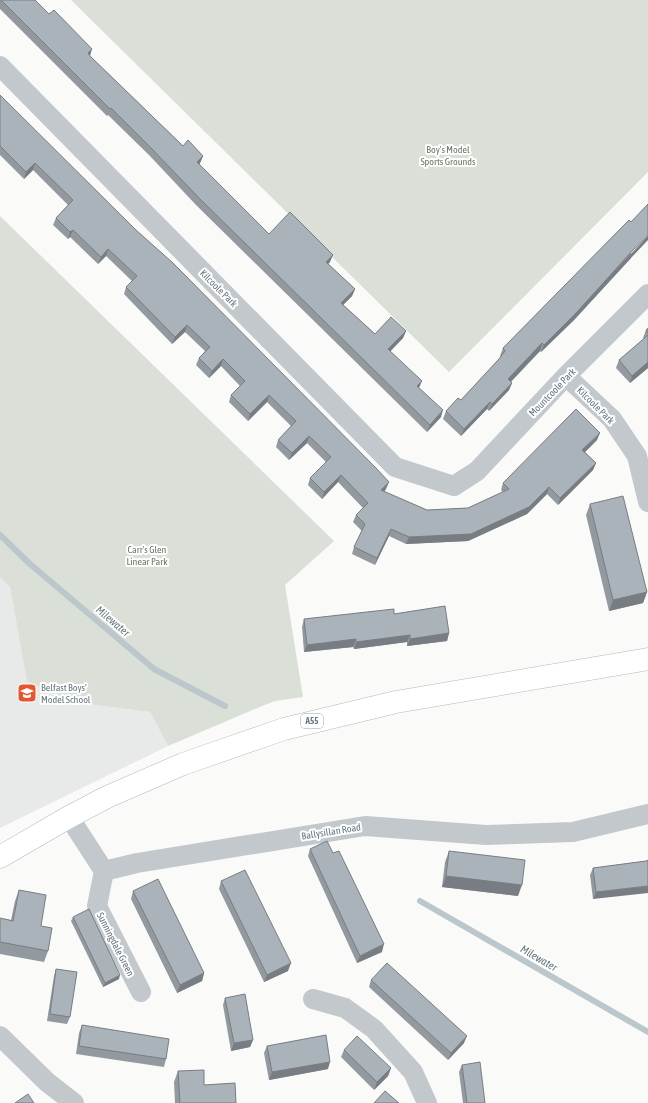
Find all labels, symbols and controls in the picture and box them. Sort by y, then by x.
park label: Boy's Model Sports Grounds [420,144,476,167]
street label: Kilcoole Park [198,267,240,310]
street label: Mountcoole Park [527,366,578,419]
street label: Kilcoole Park [575,384,617,427]
park label: Carr's Glen Linear Park [126,544,168,567]
water label: Milewater [94,603,133,639]
school or university icon: Belfast Boys' Model School [16,682,38,704]
place label: Belfast Boys' Model School [41,682,91,705]
road number: A55 [301,714,323,728]
street label: Ballysillan Road [301,821,362,842]
street label: Sunningdale Green [95,911,136,978]
water label: Milewater [519,943,560,974]

